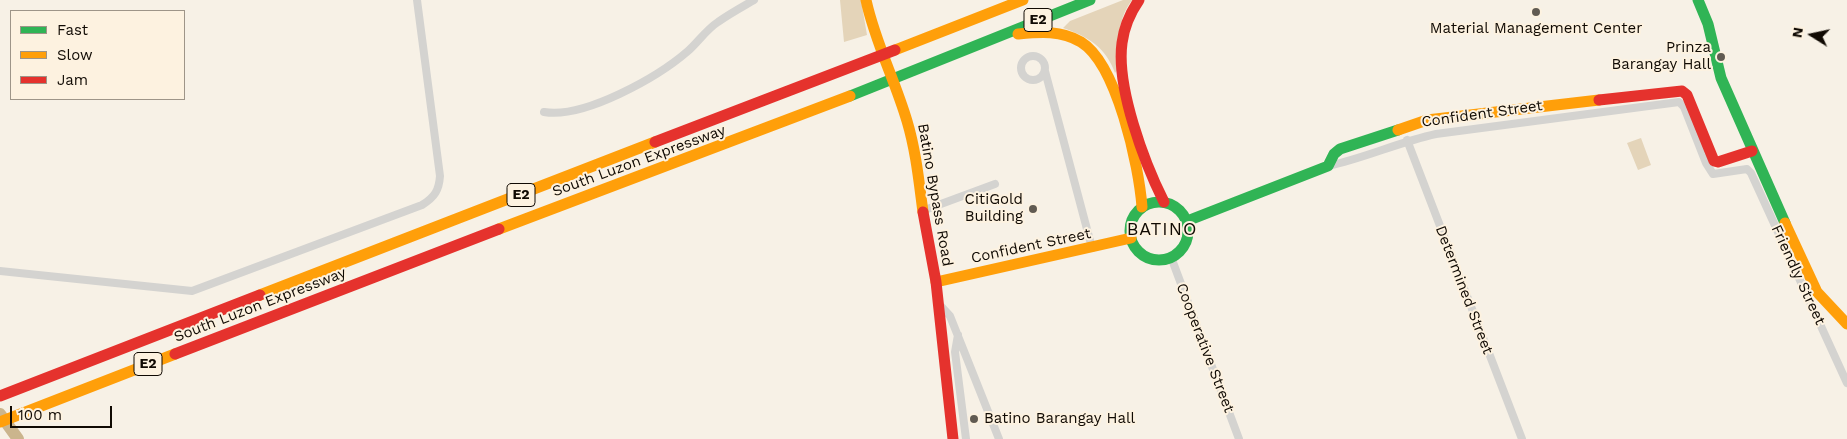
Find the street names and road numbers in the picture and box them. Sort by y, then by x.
road number: E2 [1024,8,1052,32]
street label: Confident Street [1420,97,1544,131]
street label: South Luzon Expressway [550,121,728,201]
street label: Batino Bypass Road [914,122,956,268]
road number: E2 [507,184,535,206]
street label: Friendly Street [1767,222,1829,328]
street label: Determined Street [1431,223,1497,357]
street label: Confident Street [969,224,1093,268]
street label: South Luzon Expressway [171,264,349,346]
street label: Cooperative Street [1172,281,1238,415]
road number: E2 [134,352,162,376]

